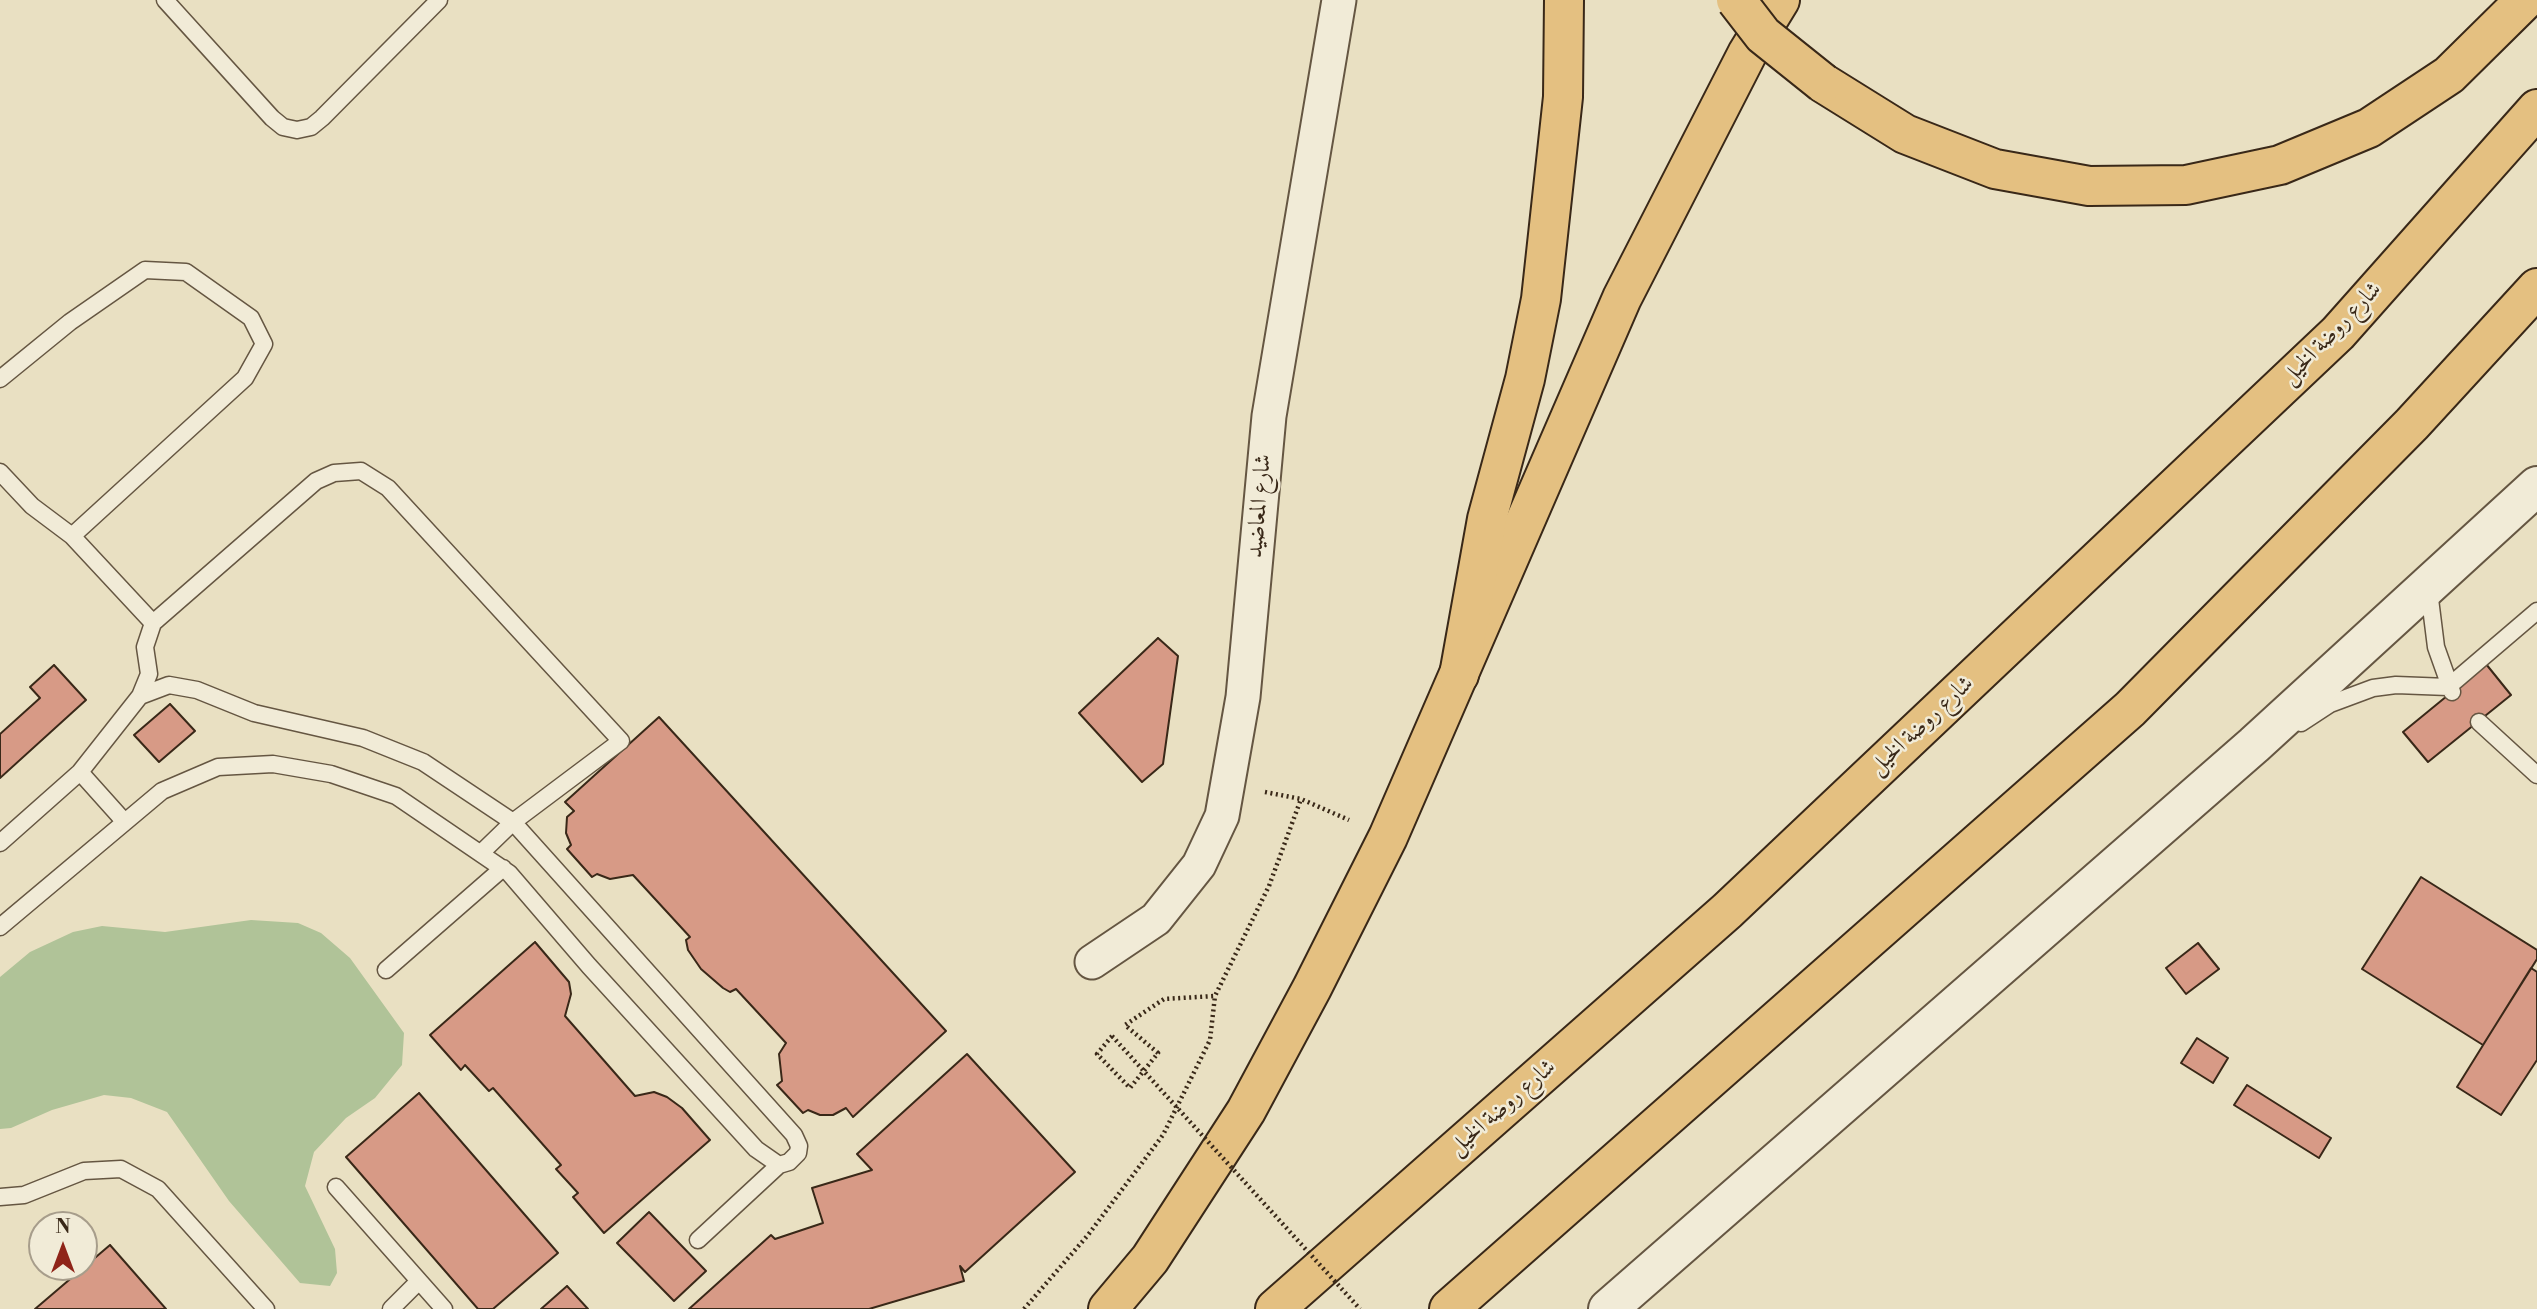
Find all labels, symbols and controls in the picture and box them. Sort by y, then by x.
street label: شارع روضة الخيل [2276,277,2388,391]
street label: شارع المعاضيد [1242,453,1278,559]
street label: شارع روضة الخيل [1864,671,1980,781]
street label: شارع روضة الخيل [1444,1054,1562,1162]
north arrow [28,1211,98,1281]
text: N [55,1215,71,1239]

